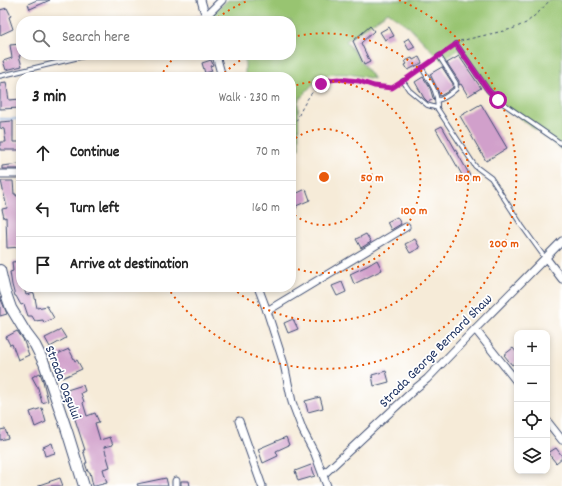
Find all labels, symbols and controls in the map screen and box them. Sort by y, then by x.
search box [16,16,296,60]
icon: search [30,27,52,49]
text: Search here [62,27,130,49]
route end [312,75,330,93]
text: 3 min [32,86,66,110]
text: Walk · 230 m [219,89,280,108]
route start [489,91,507,109]
icon: ahead [32,142,54,164]
text: Continue [70,142,119,164]
text: 70 m [256,143,280,162]
centre of rings [317,170,331,184]
text: 50 m [360,170,384,187]
text: 150 m [455,170,481,187]
icon: left [32,198,54,220]
text: Turn left [70,198,119,220]
text: 160 m [252,199,280,218]
text: 100 m [401,203,427,220]
text: 200 m [489,236,519,253]
icon: arrive [32,254,54,276]
text: Arrive at destination [70,254,188,276]
street label: Strada George Bernard Shaw [375,290,498,413]
map controls [514,330,550,474]
button: + [514,330,550,366]
street label: Strada Oașului [39,343,86,423]
button: − [514,366,550,402]
button: locate [514,402,550,438]
button: layers [514,438,550,474]

